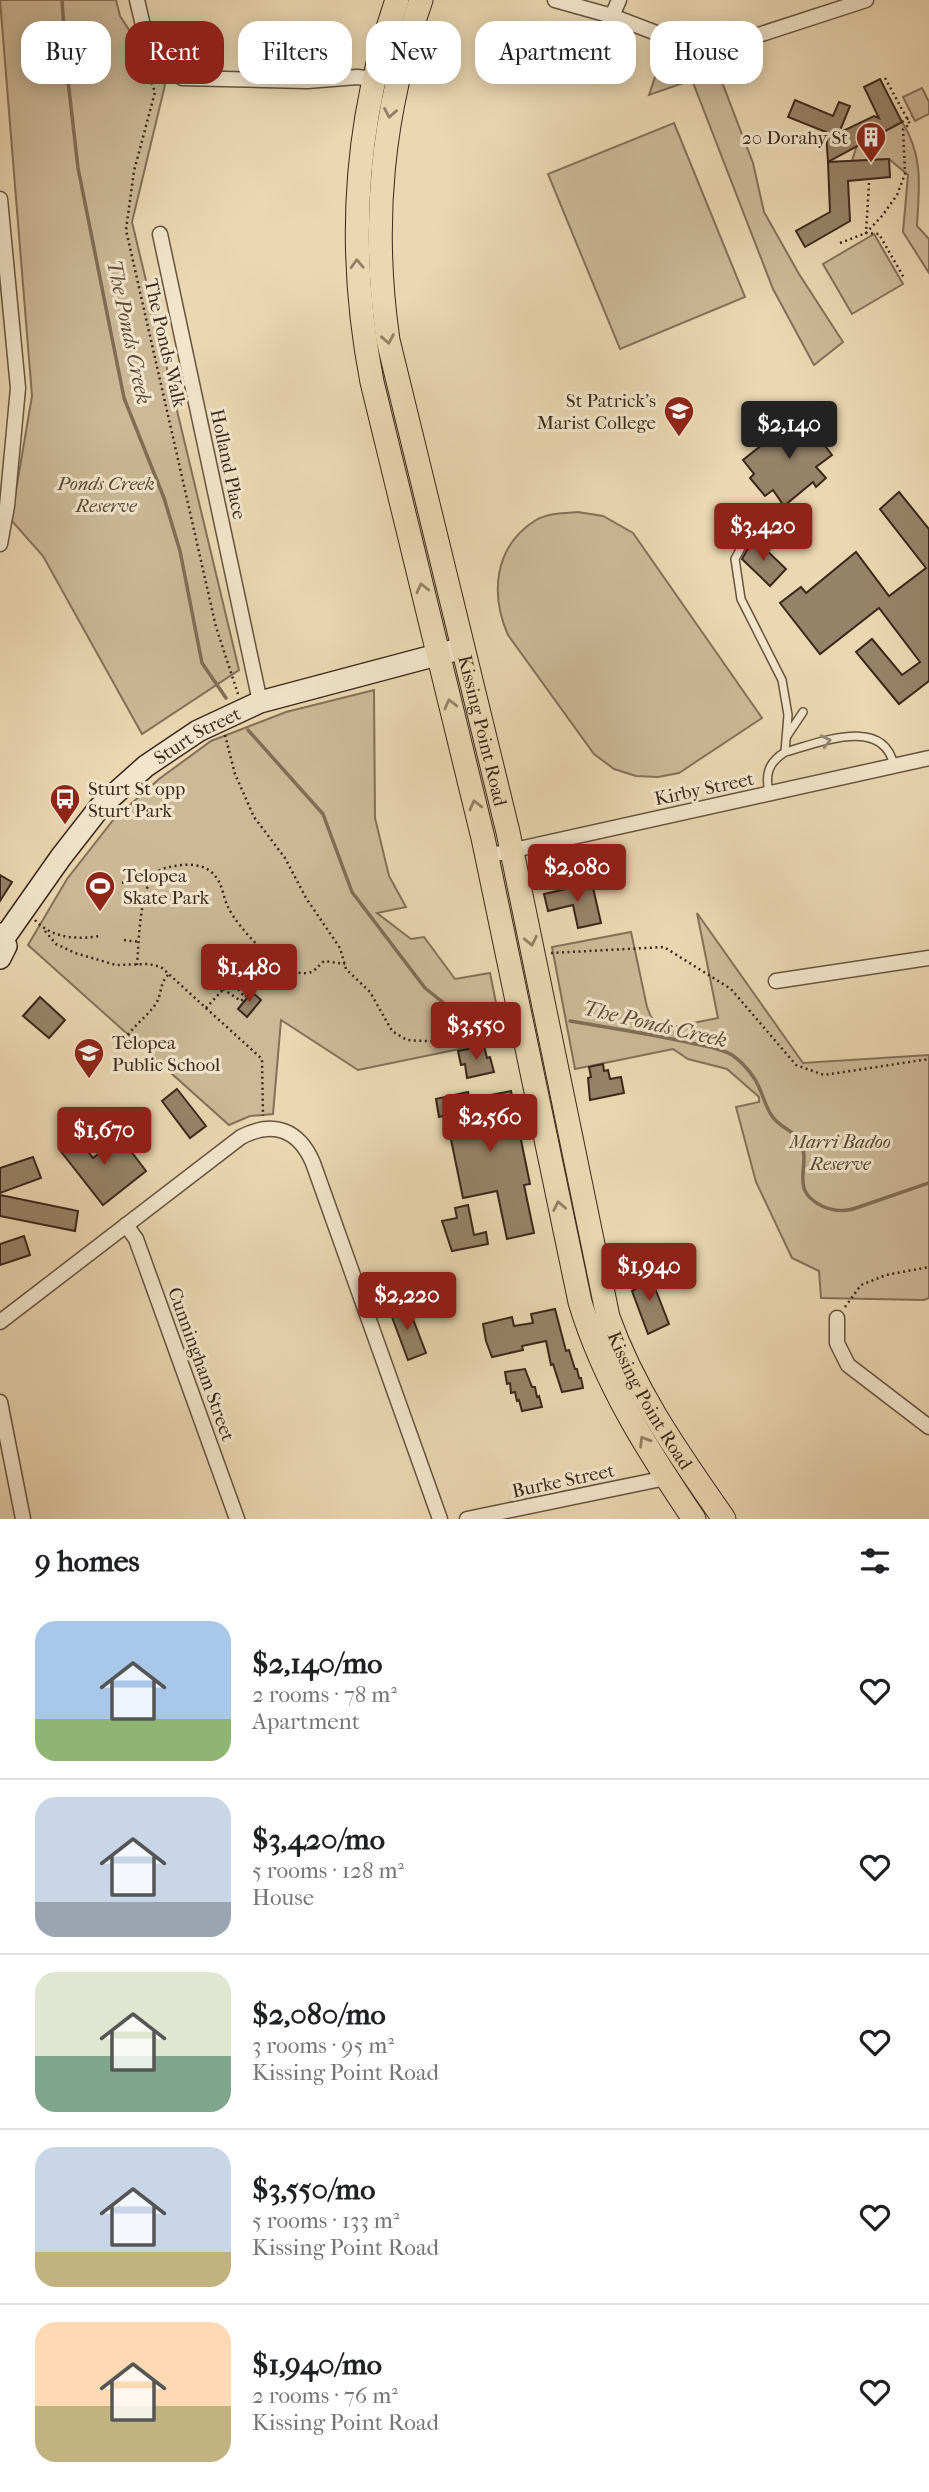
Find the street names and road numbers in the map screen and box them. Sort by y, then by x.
street label: The Ponds Walk [140,277,191,410]
street label: Holland Place [206,407,250,521]
street label: Kissing Point Road [453,653,511,809]
street label: Sturt Street [150,703,245,769]
street label: Kirby Street [652,768,756,810]
street label: Cunningham Street [163,1285,239,1444]
street label: Kissing Point Road [603,1328,697,1474]
street label: Burke Street [510,1459,617,1503]

